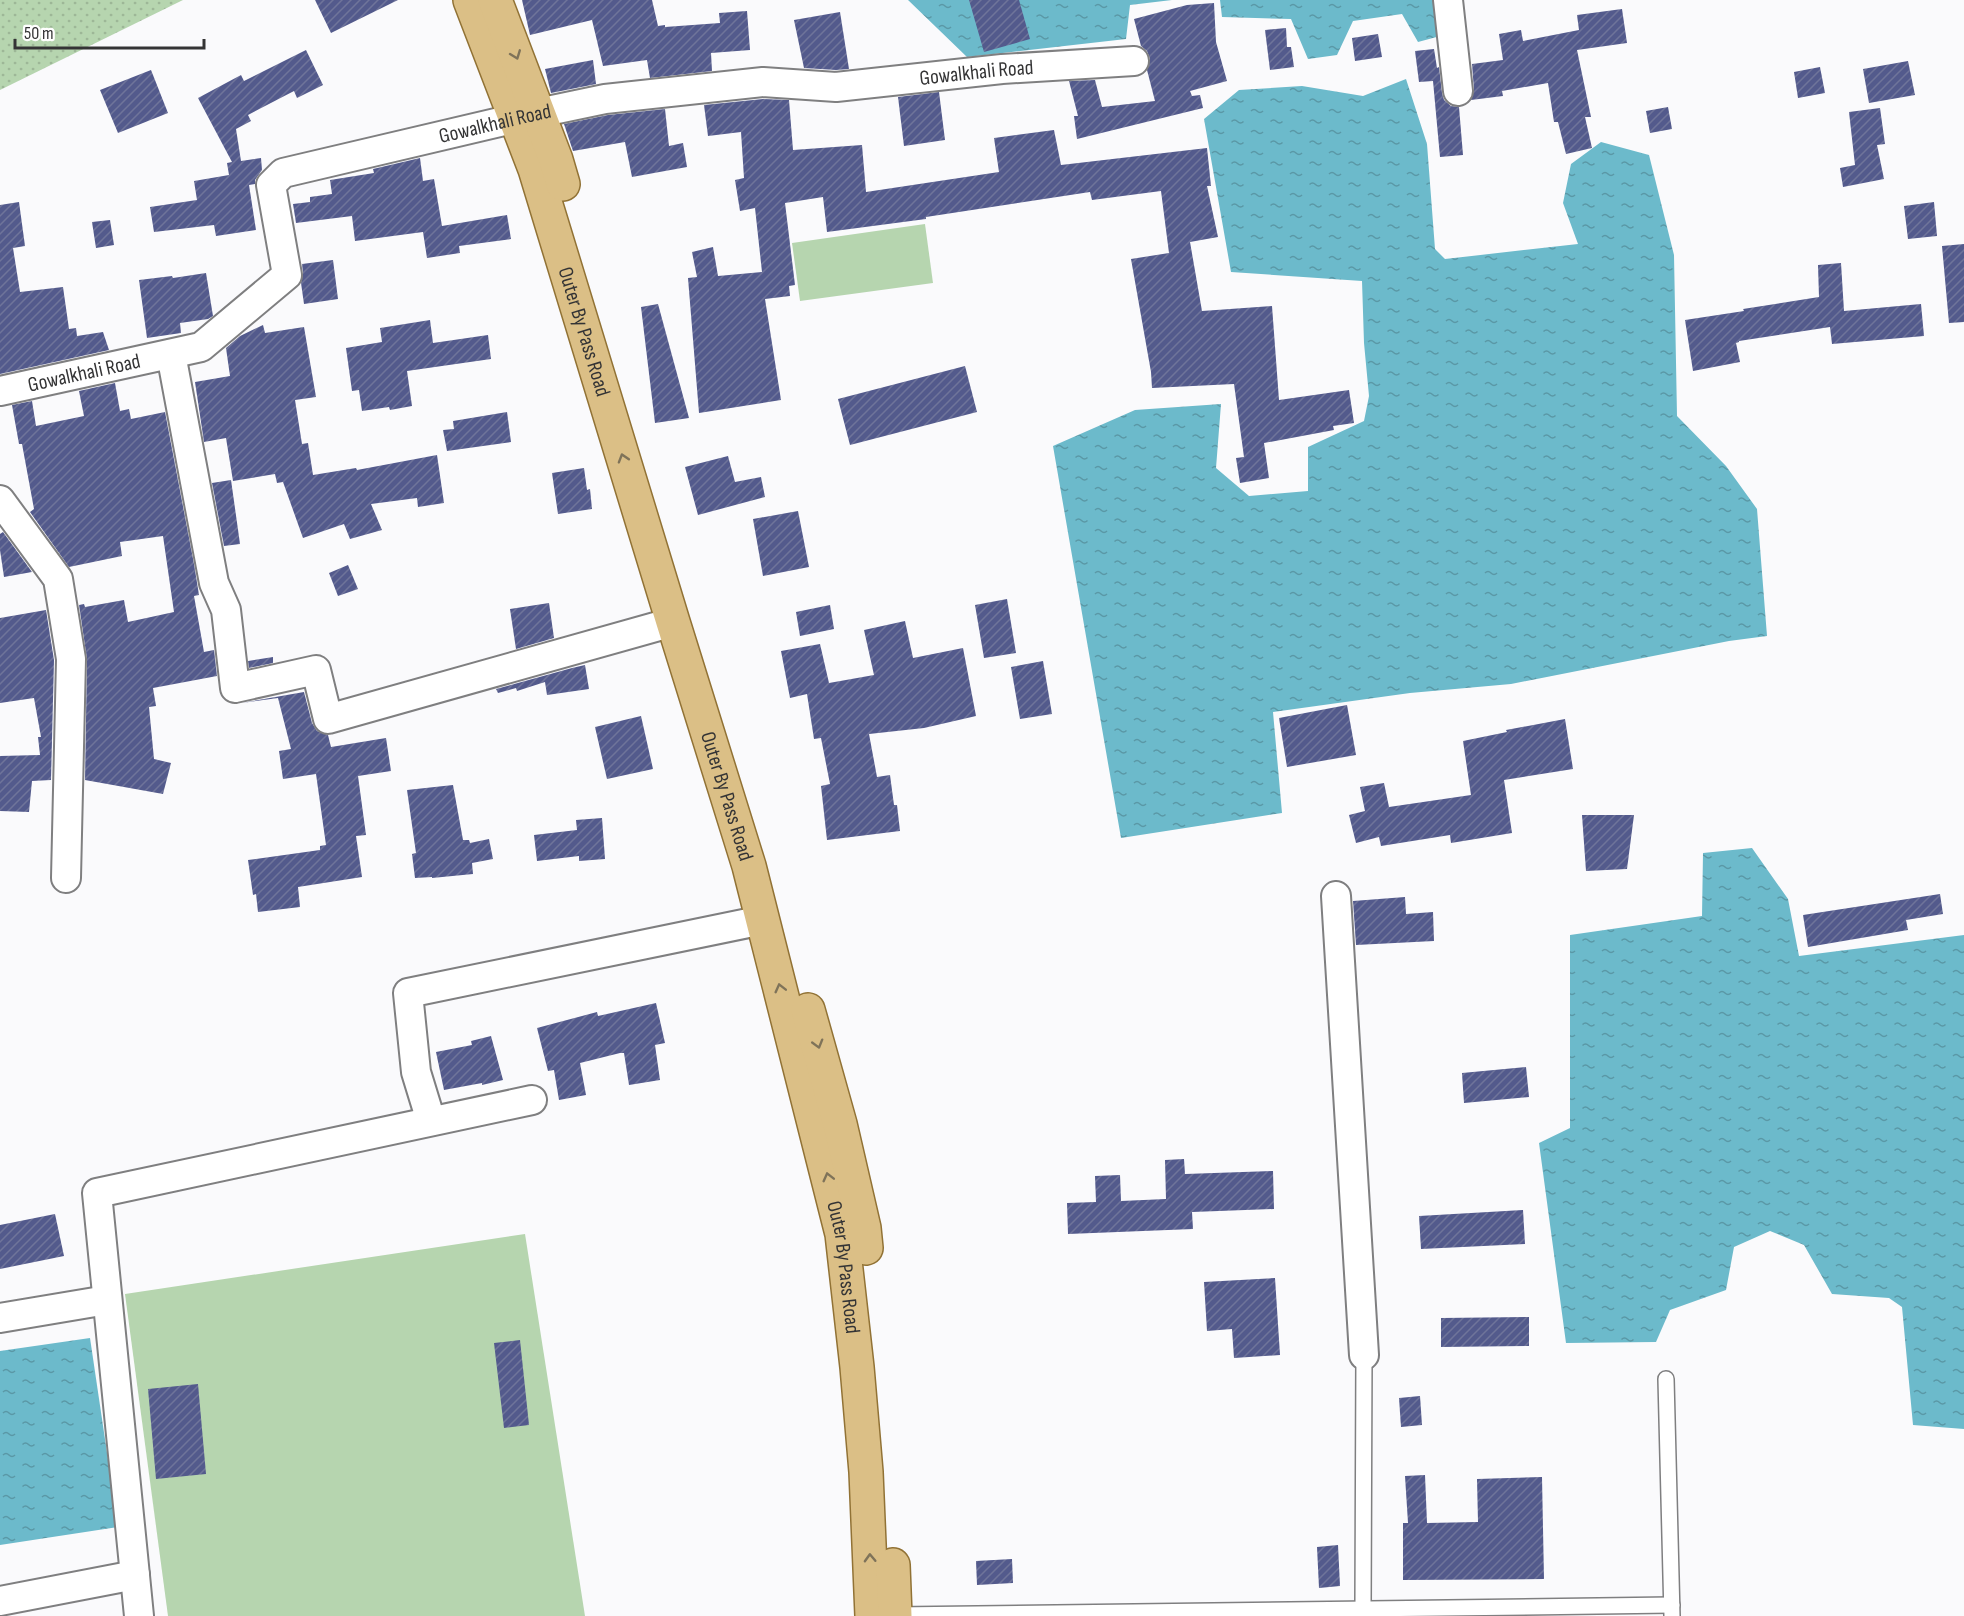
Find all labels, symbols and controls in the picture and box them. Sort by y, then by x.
scale bar [15,12,204,50]
text: 50 m [24,23,54,44]
one-way arrow [508,49,521,59]
street label: Gowalkhali Road [918,55,1034,90]
street label: Gowalkhali Road [436,98,553,148]
street label: Outer By Pass Road [553,264,616,399]
street label: Gowalkhali Road [25,348,143,397]
one-way arrow [618,453,630,464]
street label: Outer By Pass Road [695,729,759,864]
one-way arrow [775,983,787,993]
one-way arrow [811,1038,823,1049]
one-way arrow [823,1172,835,1182]
street label: Outer By Pass Road [822,1198,866,1335]
one-way arrow [863,1553,876,1562]

